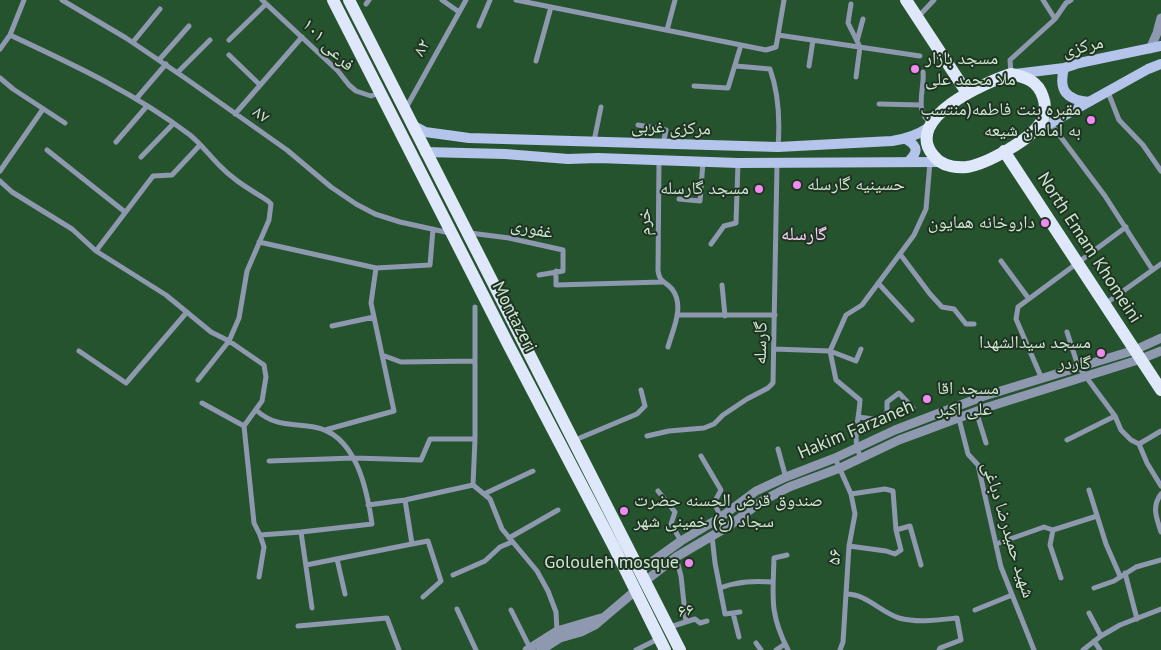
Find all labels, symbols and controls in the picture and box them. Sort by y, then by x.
street label: فرعی ۱۰۱ [297,14,359,76]
street label: مرکزی [1060,32,1106,62]
street label: ۸۲ [409,36,435,60]
place label: مسجد بازار ملا محمد علی [925,48,1016,90]
marker: مسجد بازار ملا محمد علی [909,63,921,75]
place label: مقبره بنت فاطمه(منتسب به امامان شیعه [920,99,1081,142]
street label: ۸۷ [248,102,274,128]
marker: مقبره بنت فاطمه(منتسب به امامان شیعه [1085,114,1097,126]
street label: مرکزی غربی [631,116,711,140]
street label: North Emam Khomeini [1032,169,1146,327]
place label: حسینیه گارسله [807,174,905,196]
place label: مسجد گارسله [660,178,749,200]
marker: حسینیه گارسله [791,179,803,191]
marker: مسجد گارسله [753,183,765,195]
street label: خرم [634,208,656,236]
place label: داروخانه همایون [928,212,1035,234]
street label: غفوری [509,214,555,244]
marker: داروخانه همایون [1039,217,1051,229]
district label: گارسله [781,224,827,246]
street label: Montazeri [487,278,541,356]
street label: گارسله [750,321,772,365]
place label: مسجد سیدالشهدا گاردر [979,332,1091,374]
marker: مسجد سیدالشهدا گاردر [1095,347,1107,359]
place label: مسجد اقا علی اکبر [937,378,999,420]
marker: مسجد اقا علی اکبر [921,393,933,405]
street label: Hakim Farzaneh [795,396,917,464]
street label: شهید حمیدرضا دباغی [977,459,1039,601]
place label: صندوق قرض الحسنه حضرت سجاد (ع) خمینی شهر [634,490,823,532]
marker: صندوق قرض الحسنه حضرت سجاد (ع) خمینی شهر [618,505,630,517]
street label: ۵۶ [824,548,846,566]
place label: Golouleh mosque [544,552,679,574]
marker: Golouleh mosque [683,557,695,569]
street label: ۶۶ [676,599,696,623]

